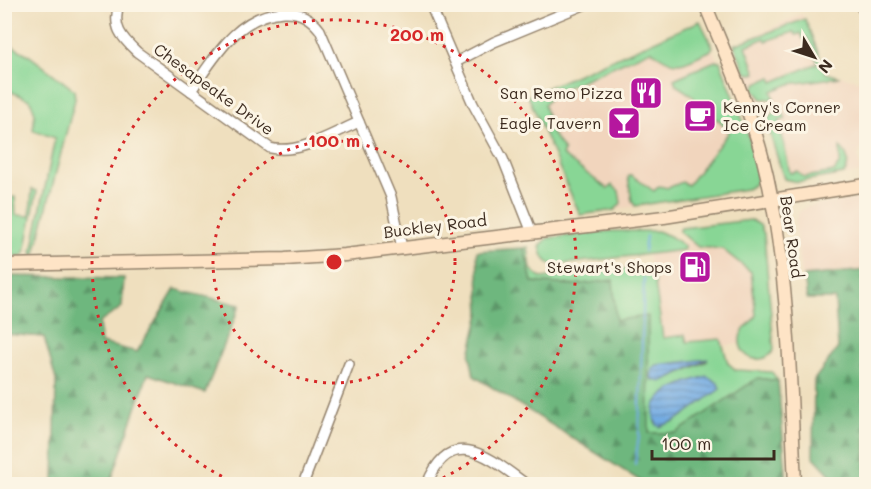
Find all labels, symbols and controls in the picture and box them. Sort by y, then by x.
text: 200 m [390,22,444,46]
north arrow [784,27,844,87]
street label: Chesapeake Drive [150,38,279,139]
text: N [814,55,838,78]
restaurant icon: San Remo Pizza [628,75,664,111]
place label: San Remo Pizza [500,82,623,103]
place label: Kenny's Corner Ice Cream [723,96,841,135]
cafe icon: Kenny's Corner Ice Cream [682,98,718,134]
bar icon: Eagle Tavern [606,105,642,141]
place label: Eagle Tavern [499,112,601,133]
text: 100 m [308,128,360,152]
street label: Bear Road [776,194,809,279]
street label: Buckley Road [382,209,488,242]
fuel station icon: Stewart's Shops [677,249,713,285]
centre of rings [324,252,344,272]
place label: Stewart's Shops [547,256,672,277]
scale bar [652,423,774,461]
text: 100 m [661,431,711,455]

